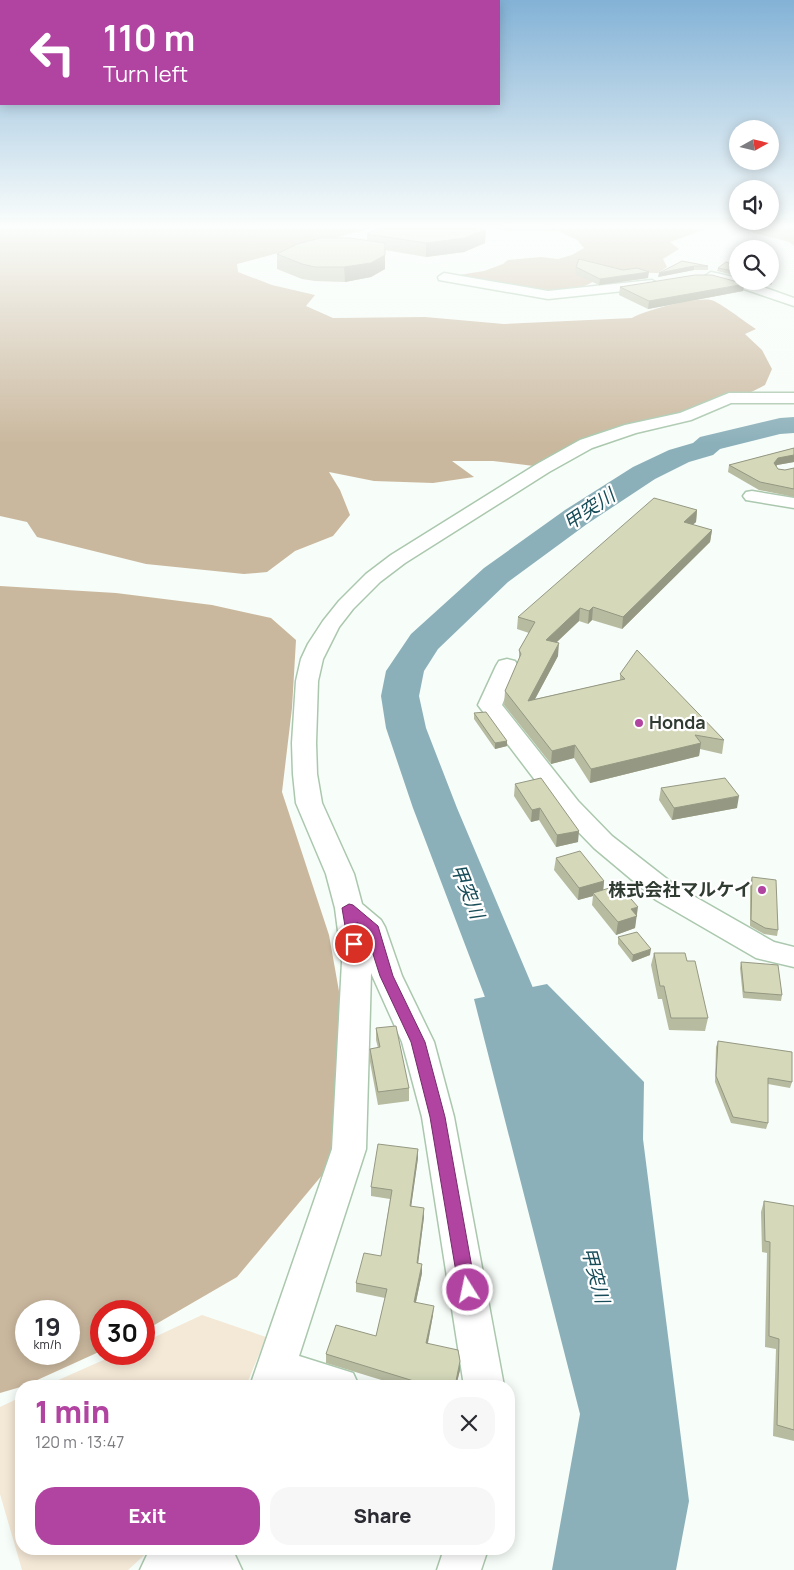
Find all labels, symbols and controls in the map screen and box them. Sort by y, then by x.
text: 110 m [103,14,195,62]
icon: left [20,20,85,85]
text: Turn left [103,59,188,89]
north arrow [729,120,779,170]
map controls [729,120,779,290]
button: sound [729,180,779,230]
button: search [729,240,779,290]
water label: 甲突川 [558,481,622,536]
place label: Honda [649,710,706,734]
marker: Honda [633,717,645,729]
water label: 甲突川 [445,860,491,924]
place label: 株式会社マルケイ [608,877,752,901]
marker: 株式会社マルケイ [756,884,768,896]
pin [333,923,375,965]
icon: arrive [340,930,368,958]
water label: 甲突川 [576,1244,616,1308]
position arrow [441,1263,493,1315]
speed limit sign: 30 [90,1300,155,1365]
text: 19 [34,1309,61,1344]
text: km/h [34,1336,61,1353]
text: 1 min [35,1391,110,1432]
button: close [443,1397,495,1449]
text: 120 m · 13:47 [35,1431,124,1453]
button: Exit [35,1487,260,1545]
button: Share [270,1487,495,1545]

